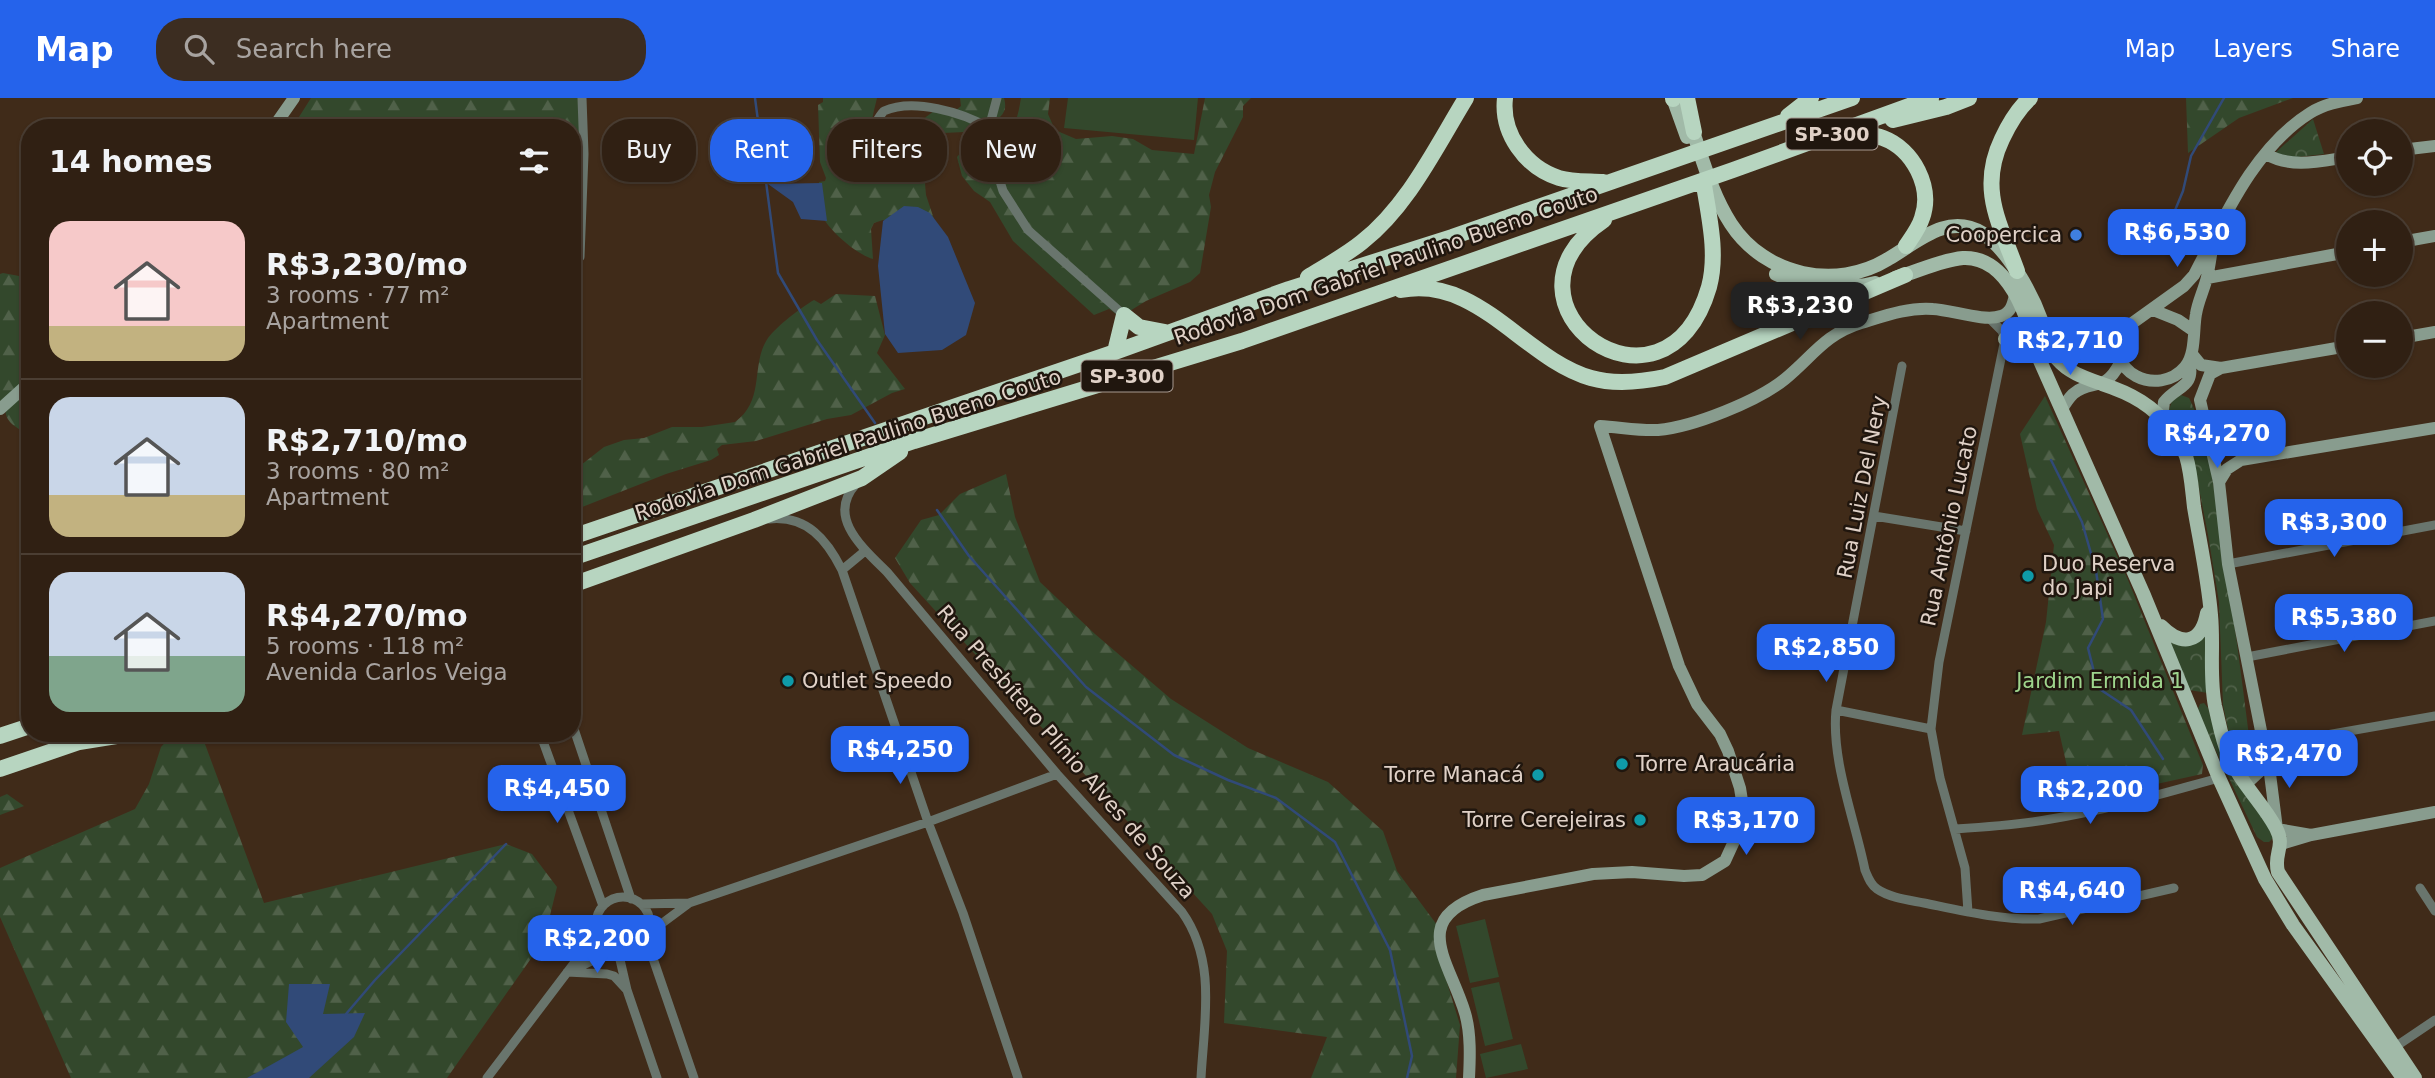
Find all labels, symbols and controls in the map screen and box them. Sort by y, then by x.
search box [156,18,646,81]
text: Map [35,30,114,69]
icon: search [180,30,218,68]
text: Search here [236,34,392,64]
text: Map [2125,35,2175,63]
text: Layers [2213,35,2293,63]
text: Share [2331,35,2400,63]
road number: SP-300 [1786,118,1878,150]
chip: Buy [602,119,696,182]
chip: Rent [710,119,813,182]
chip: Filters [827,119,947,182]
chip: New [961,119,1061,182]
map controls [2336,119,2413,378]
button: locate [2336,119,2413,196]
icon: filters [515,142,553,180]
text: 14 homes [49,144,213,179]
street label: Rodovia Dom Gabriel Paulino Bueno Couto [1171,182,1601,350]
pin: R$6,530 [2112,209,2242,269]
button: + [2336,210,2413,287]
text: R$6,530 [2124,219,2230,245]
place label: Coopercica [1945,223,2062,247]
marker: Coopercica [2068,227,2084,243]
text: R$3,230/mo [266,247,468,282]
icon: home [105,249,189,333]
text: 3 rooms · 77 m² [266,282,450,308]
pin: R$3,230 [1735,282,1865,342]
text: R$3,230 [1747,292,1853,318]
button: − [2336,301,2413,378]
text: Apartment [266,308,389,334]
pin: R$2,710 [2005,317,2135,377]
text: R$2,710 [2017,327,2123,353]
road number: SP-300 [1082,360,1172,392]
street label: Rodovia Dom Gabriel Paulino Bueno Couto [632,365,1064,525]
street label: Rua Luiz Del Nery [1832,393,1892,581]
pin: R$4,270 [2152,410,2282,470]
text: R$4,270 [2164,420,2270,446]
text: R$2,710/mo [266,423,468,458]
street label: Rua Antônio Lucato [1916,424,1982,628]
icon: home [105,425,189,509]
text: 3 rooms · 80 m² [266,458,450,484]
text: Apartment [266,484,389,510]
pin: R$3,300 [2269,500,2399,559]
text: R$3,300 [2281,509,2387,535]
place label: Duo Reserva do Japi [2042,552,2175,600]
marker: Duo Reserva do Japi [2020,568,2036,584]
pin: R$5,380 [2279,594,2409,654]
text: R$4,270/mo [266,598,468,633]
icon: home [105,600,189,684]
street label: Rua Presbítero Plínio Alves de Souza [932,600,1200,904]
text: R$5,380 [2291,604,2397,630]
pin: R$2,850 [1761,624,1891,684]
text: 5 rooms · 118 m² [266,633,464,659]
text: R$2,850 [1773,634,1879,660]
text: Avenida Carlos Veiga [266,659,508,685]
place label: Outlet Speedo [802,669,952,693]
park label: Jardim Ermida 1 [2014,669,2184,693]
marker: Outlet Speedo [780,673,796,689]
pin: R$4,250 [835,726,965,786]
pin: R$2,470 [2224,730,2354,790]
text: R$4,250 [847,736,953,762]
text: R$2,470 [2236,740,2342,766]
place label: Torre Araucária [1635,752,1795,776]
marker: Torre Araucária [1614,756,1630,772]
place label: Torre Manacá [1383,763,1524,787]
pin: R$4,450 [492,766,622,825]
pin: R$2,200 [2025,766,2155,826]
marker: Torre Manacá [1530,767,1546,783]
text: R$4,450 [504,775,610,801]
text: R$2,200 [2037,776,2143,802]
pin: R$3,170 [1681,798,1811,857]
text: R$3,170 [1693,807,1799,833]
place label: Torre Cerejeiras [1461,808,1626,832]
marker: Torre Cerejeiras [1632,812,1648,828]
pin: R$4,640 [2007,868,2137,927]
text: R$4,640 [2019,877,2125,903]
pin: R$2,200 [532,916,662,975]
text: R$2,200 [544,925,650,951]

